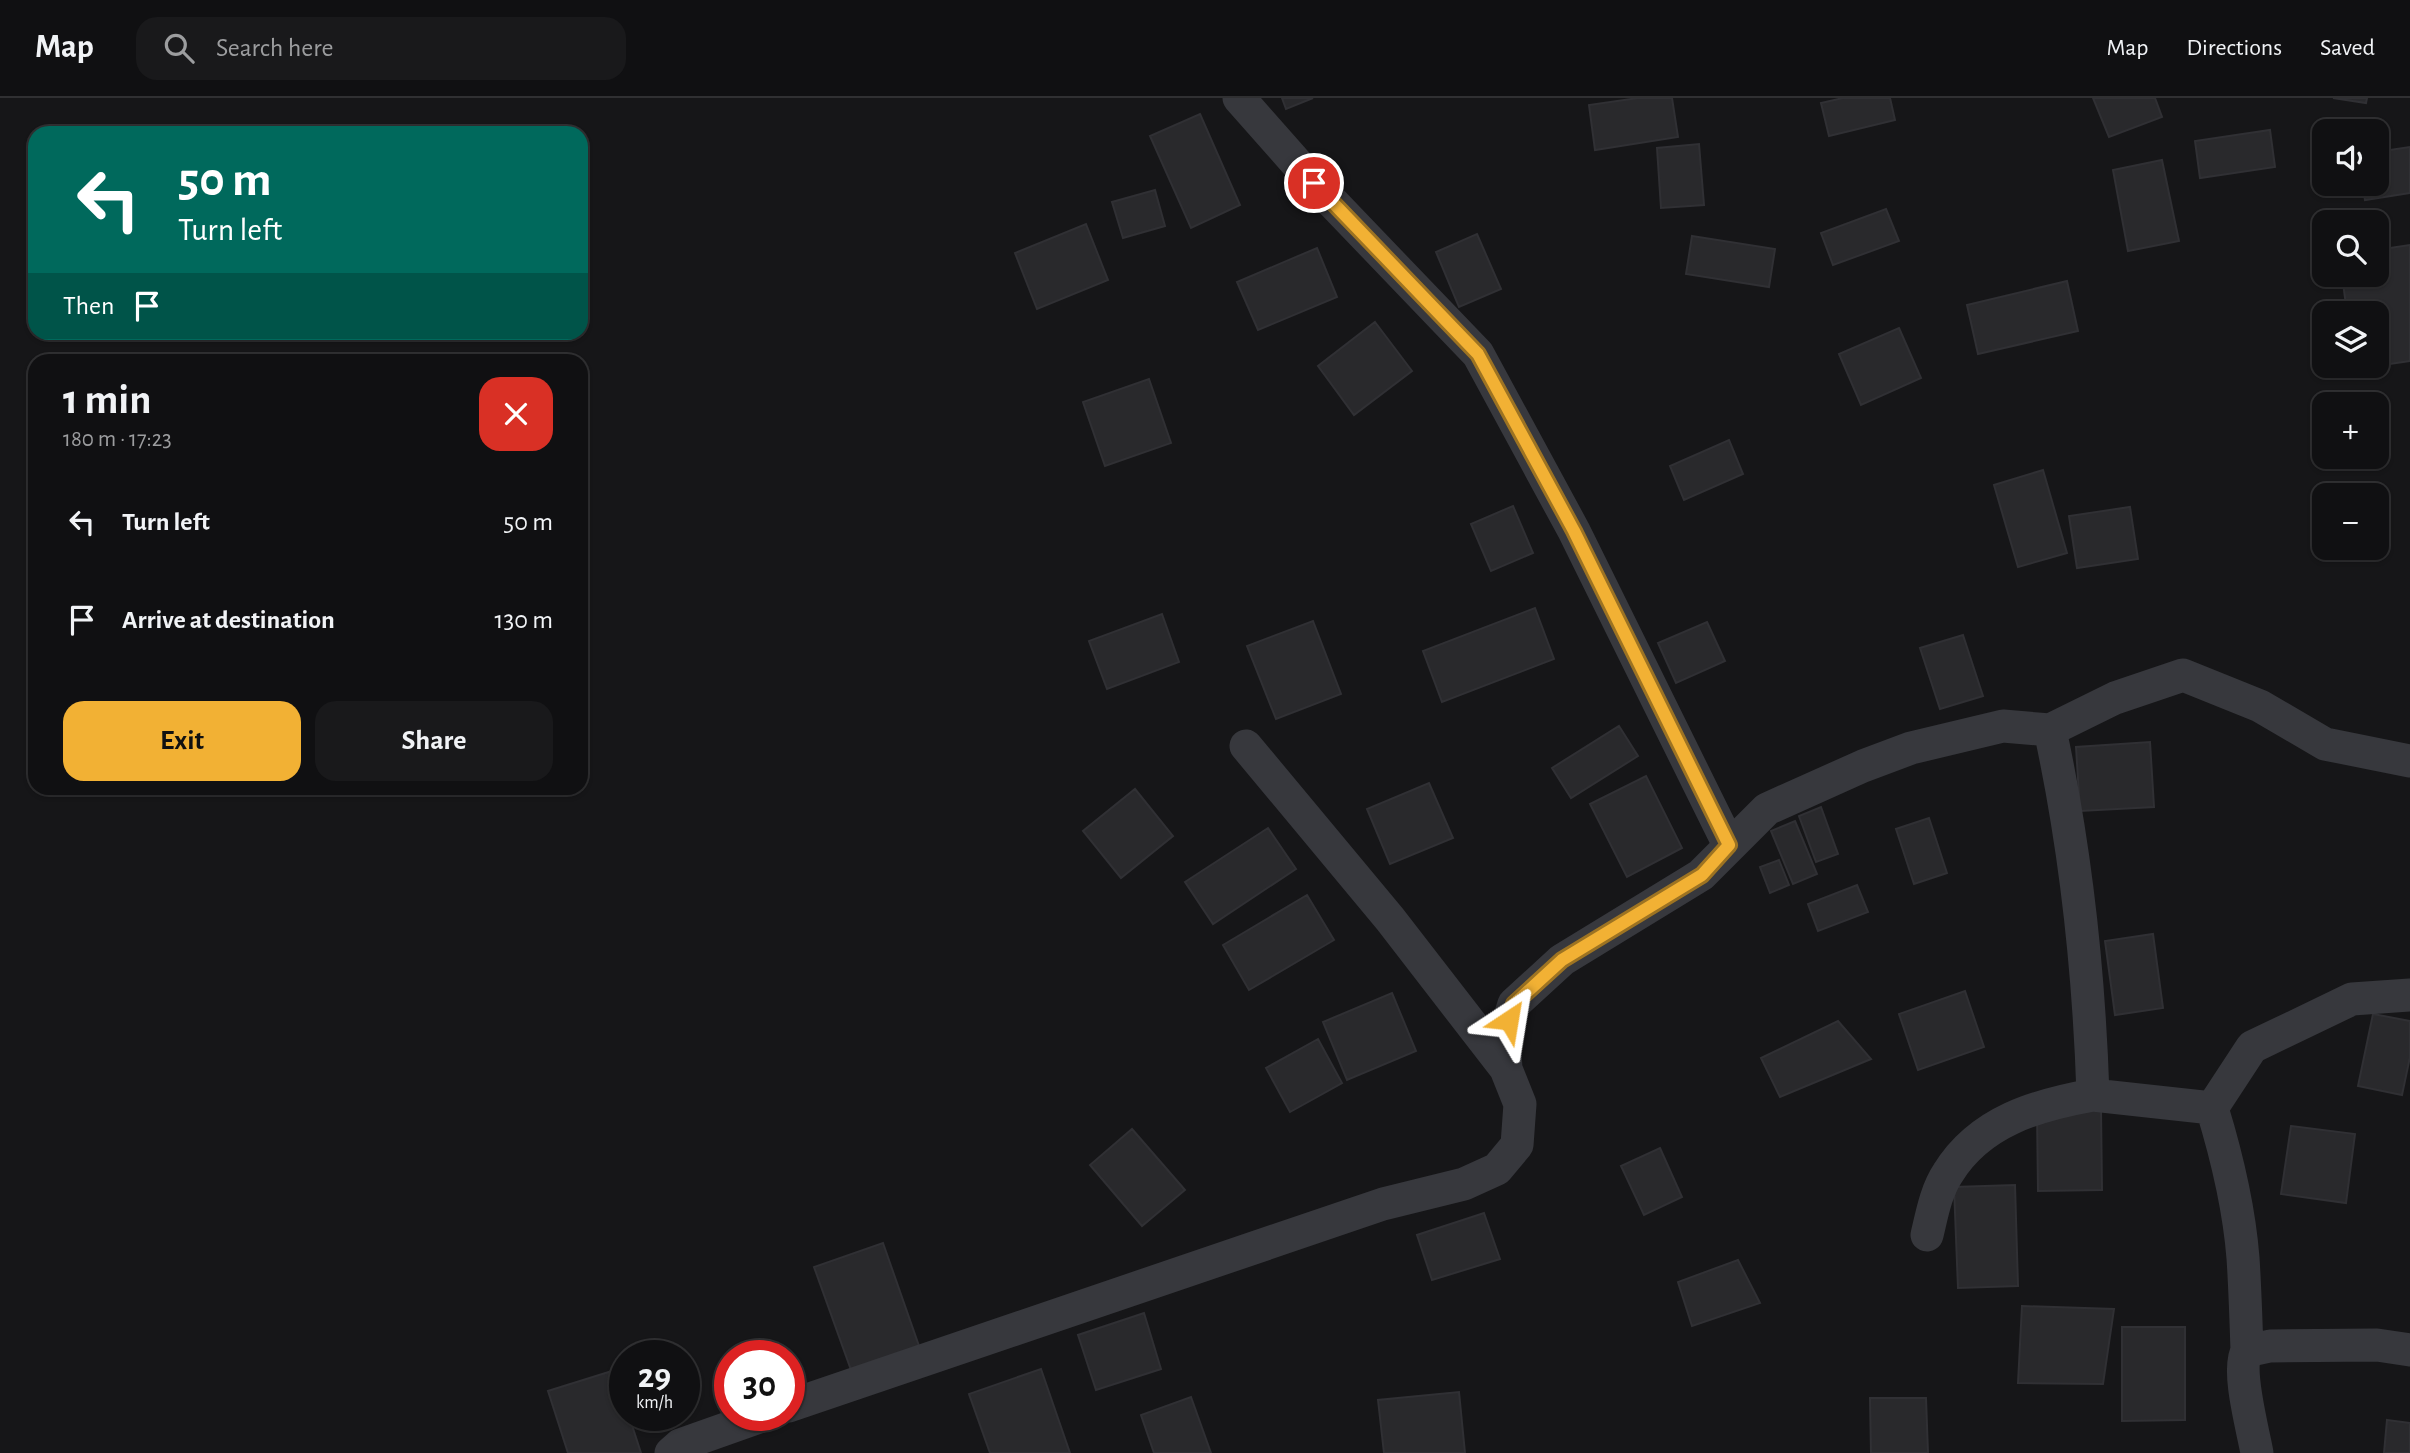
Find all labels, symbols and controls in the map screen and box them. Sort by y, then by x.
search box [136,17,626,80]
icon: search [160,29,198,67]
text: Map [35,31,94,64]
text: Search here [216,35,334,61]
text: Map [2106,36,2148,60]
text: Directions [2186,36,2282,60]
text: Saved [2320,36,2375,60]
map controls [2312,119,2389,560]
button: sound [2312,119,2389,196]
pin [1284,153,1344,213]
icon: left [63,154,154,245]
text: 50 m [178,156,272,205]
icon: arrive [1295,164,1333,202]
button: search [2312,210,2389,287]
text: Turn left [178,214,282,246]
icon: arrive [128,287,166,325]
text: Then [63,293,114,319]
button: layers [2312,301,2389,378]
button: close [479,377,553,451]
text: 1 min [63,379,152,421]
button: + [2312,392,2389,469]
text: 180 m · 17:23 [63,428,172,451]
button: − [2312,483,2389,560]
icon: left [63,503,101,541]
text: Turn left [122,509,210,535]
text: 50 m [503,509,553,535]
icon: arrive [63,601,101,639]
text: Arrive at destination [122,607,335,633]
text: 130 m [495,607,553,633]
button: Exit [63,701,301,781]
button: Share [315,701,553,781]
position arrow [1472,983,1546,1057]
speed limit sign: 30 [714,1340,805,1431]
text: 29 [638,1359,671,1394]
text: km/h [636,1394,673,1412]

